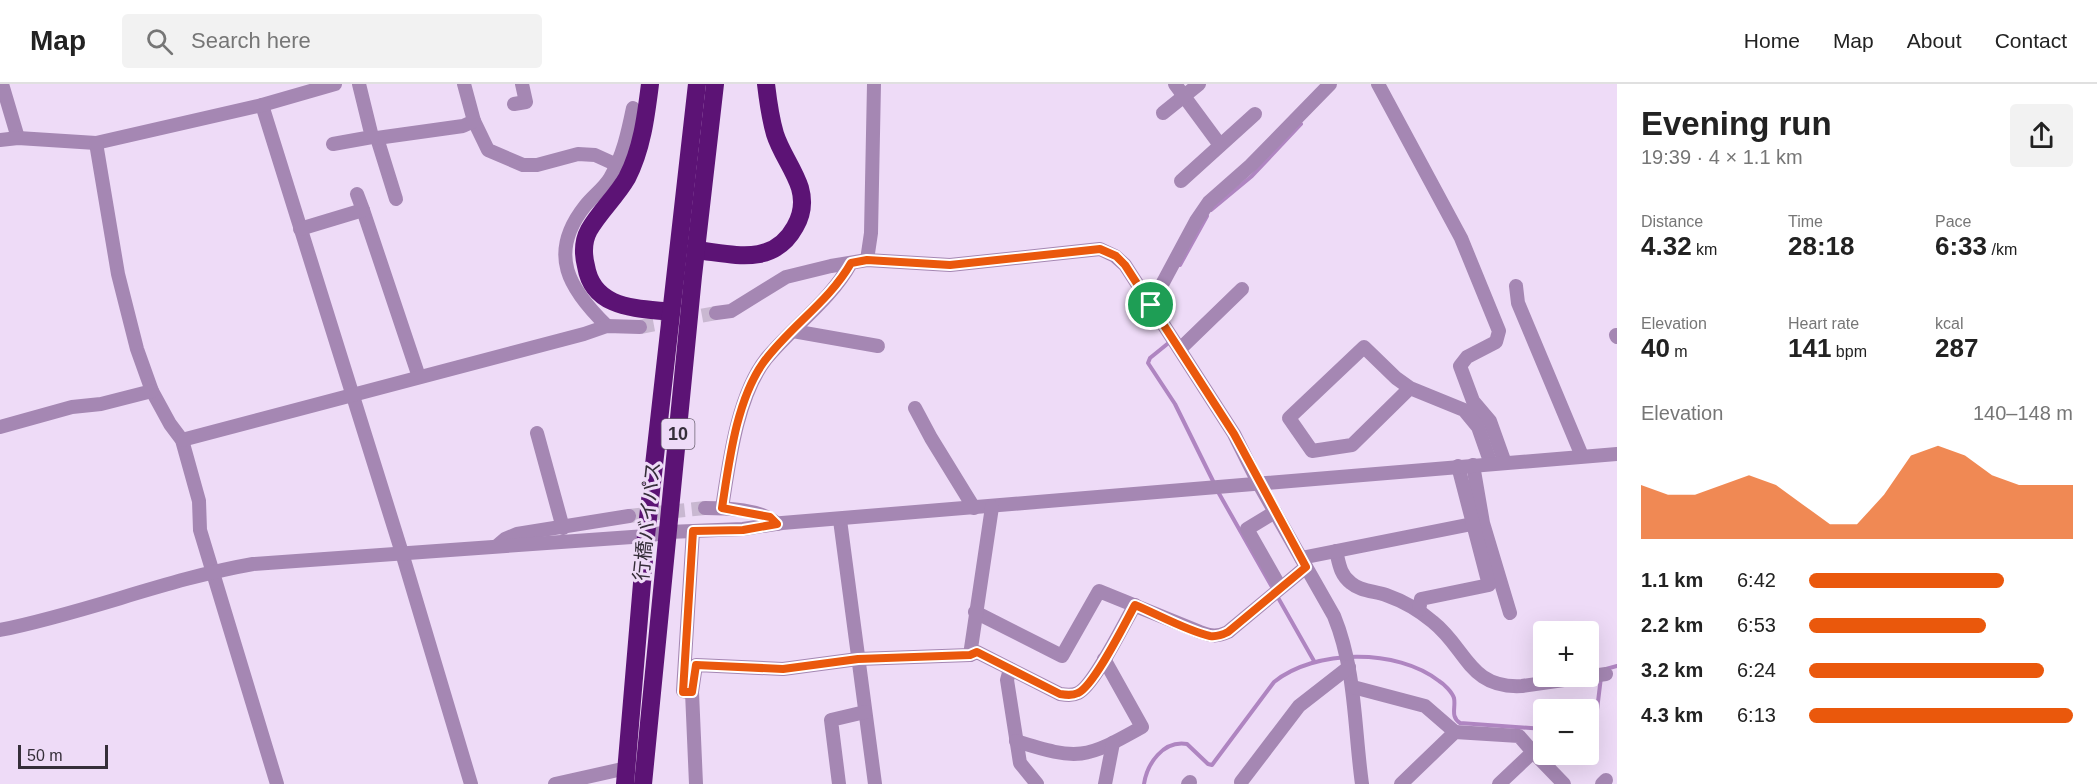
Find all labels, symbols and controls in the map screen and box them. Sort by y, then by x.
search box [122,14,542,68]
text: Map [30,25,86,56]
icon: search [143,25,176,58]
text: Search here [191,28,311,53]
text: Home [1744,29,1800,52]
text: Map [1833,29,1874,52]
text: About [1907,29,1962,52]
text: Contact [1995,29,2067,52]
button: share [2010,104,2073,167]
text: Evening run [1641,105,1832,142]
text: 19:39 · 4 × 1.1 km [1641,146,1803,168]
text: Distance [1641,213,1703,230]
text: Time [1788,213,1823,230]
text: Pace [1935,213,1971,230]
text: 4.32 [1641,231,1692,261]
text: 28:18 [1788,231,1855,261]
text: 6:33 [1935,231,1987,261]
text: km [1692,241,1717,258]
text: /km [1987,241,2017,258]
pin [1125,279,1176,330]
icon: arrive [1134,288,1167,321]
text: Elevation [1641,315,1707,332]
text: Heart rate [1788,315,1859,332]
text: kcal [1935,315,1963,332]
text: 40 [1641,333,1670,363]
text: 141 [1788,333,1831,363]
text: 287 [1935,333,1978,363]
text: m [1670,343,1688,360]
text: bpm [1831,343,1867,360]
text: Elevation [1641,402,1723,424]
text: 140–148 m [1973,402,2073,424]
road number: 10 [662,419,694,449]
street label: 行橋バイパス [630,460,664,582]
text: 1.1 km [1641,569,1703,591]
text: 6:42 [1737,569,1776,591]
text: 2.2 km [1641,614,1703,636]
text: 6:53 [1737,614,1776,636]
map controls [1533,621,1599,765]
button: + [1533,621,1599,687]
text: 3.2 km [1641,659,1703,681]
text: 6:24 [1737,659,1776,681]
button: − [1533,699,1599,765]
text: 4.3 km [1641,704,1703,726]
text: 6:13 [1737,704,1776,726]
scale bar [18,742,108,770]
text: 50 m [27,747,63,764]

